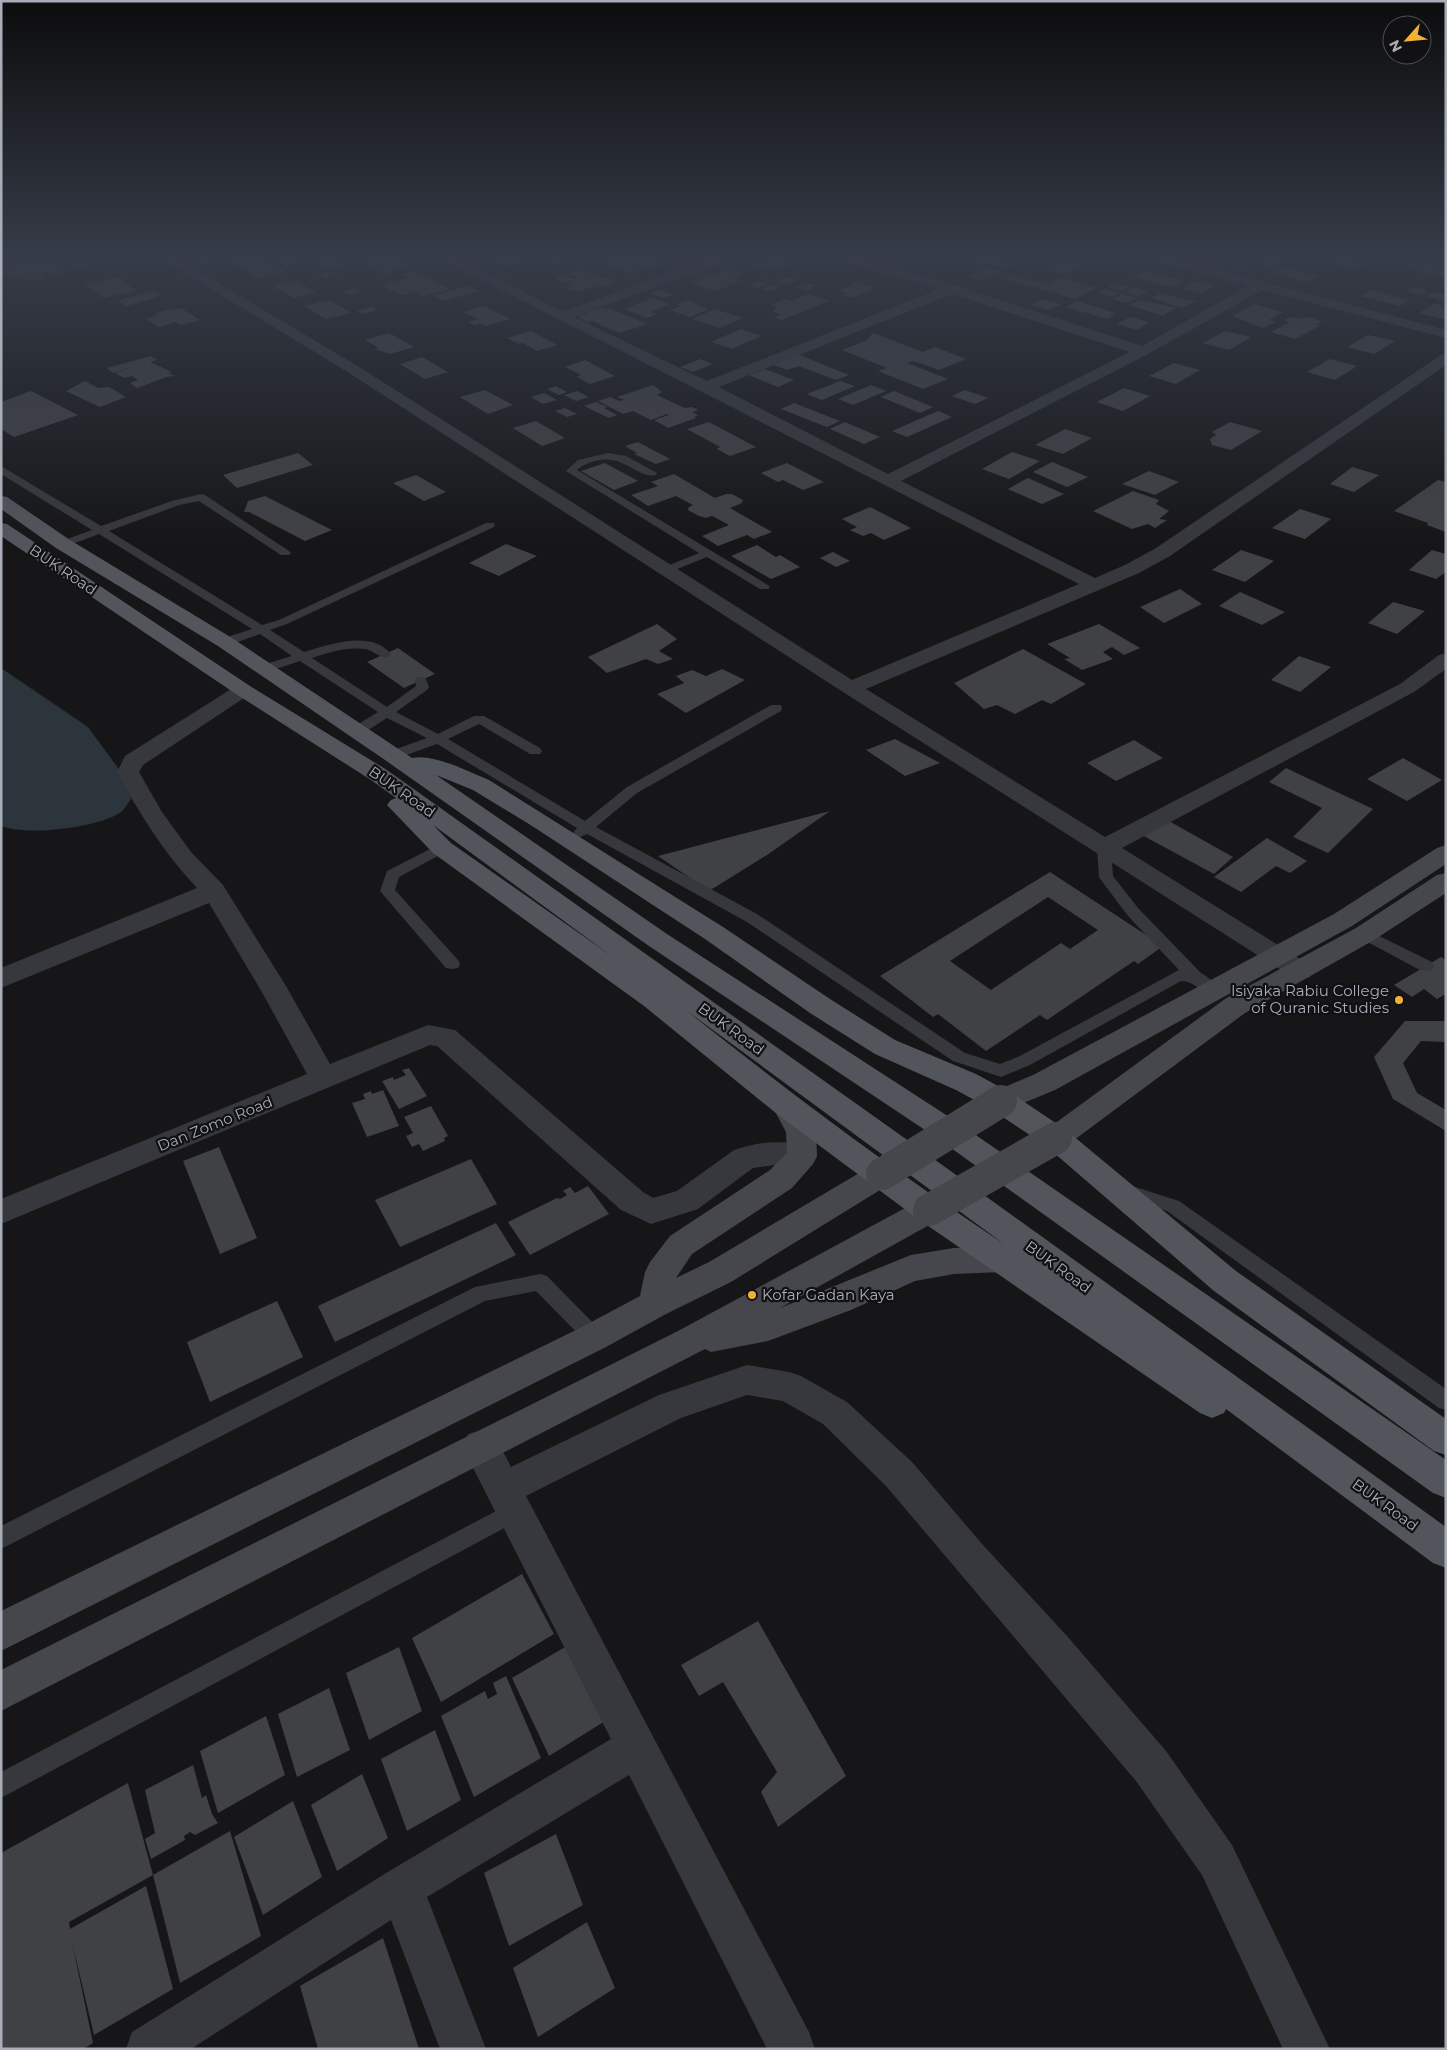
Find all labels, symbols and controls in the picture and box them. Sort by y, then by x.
north arrow [1382,15,1432,65]
text: N [1385,37,1406,55]
street label: BUK Road [26,540,101,599]
street label: BUK Road [365,762,439,821]
place label: Isiyaka Rabiu College of Quranic Studies [1231,981,1389,1017]
marker: Isiyaka Rabiu College of Quranic Studies [1393,994,1405,1006]
street label: BUK Road [695,998,768,1059]
street label: Dan Zomo Road [154,1092,275,1155]
street label: BUK Road [1022,1236,1095,1297]
place label: Kofar Gadan Kaya [762,1285,895,1304]
marker: Kofar Gadan Kaya [746,1289,758,1301]
street label: BUK Road [1349,1474,1422,1535]

